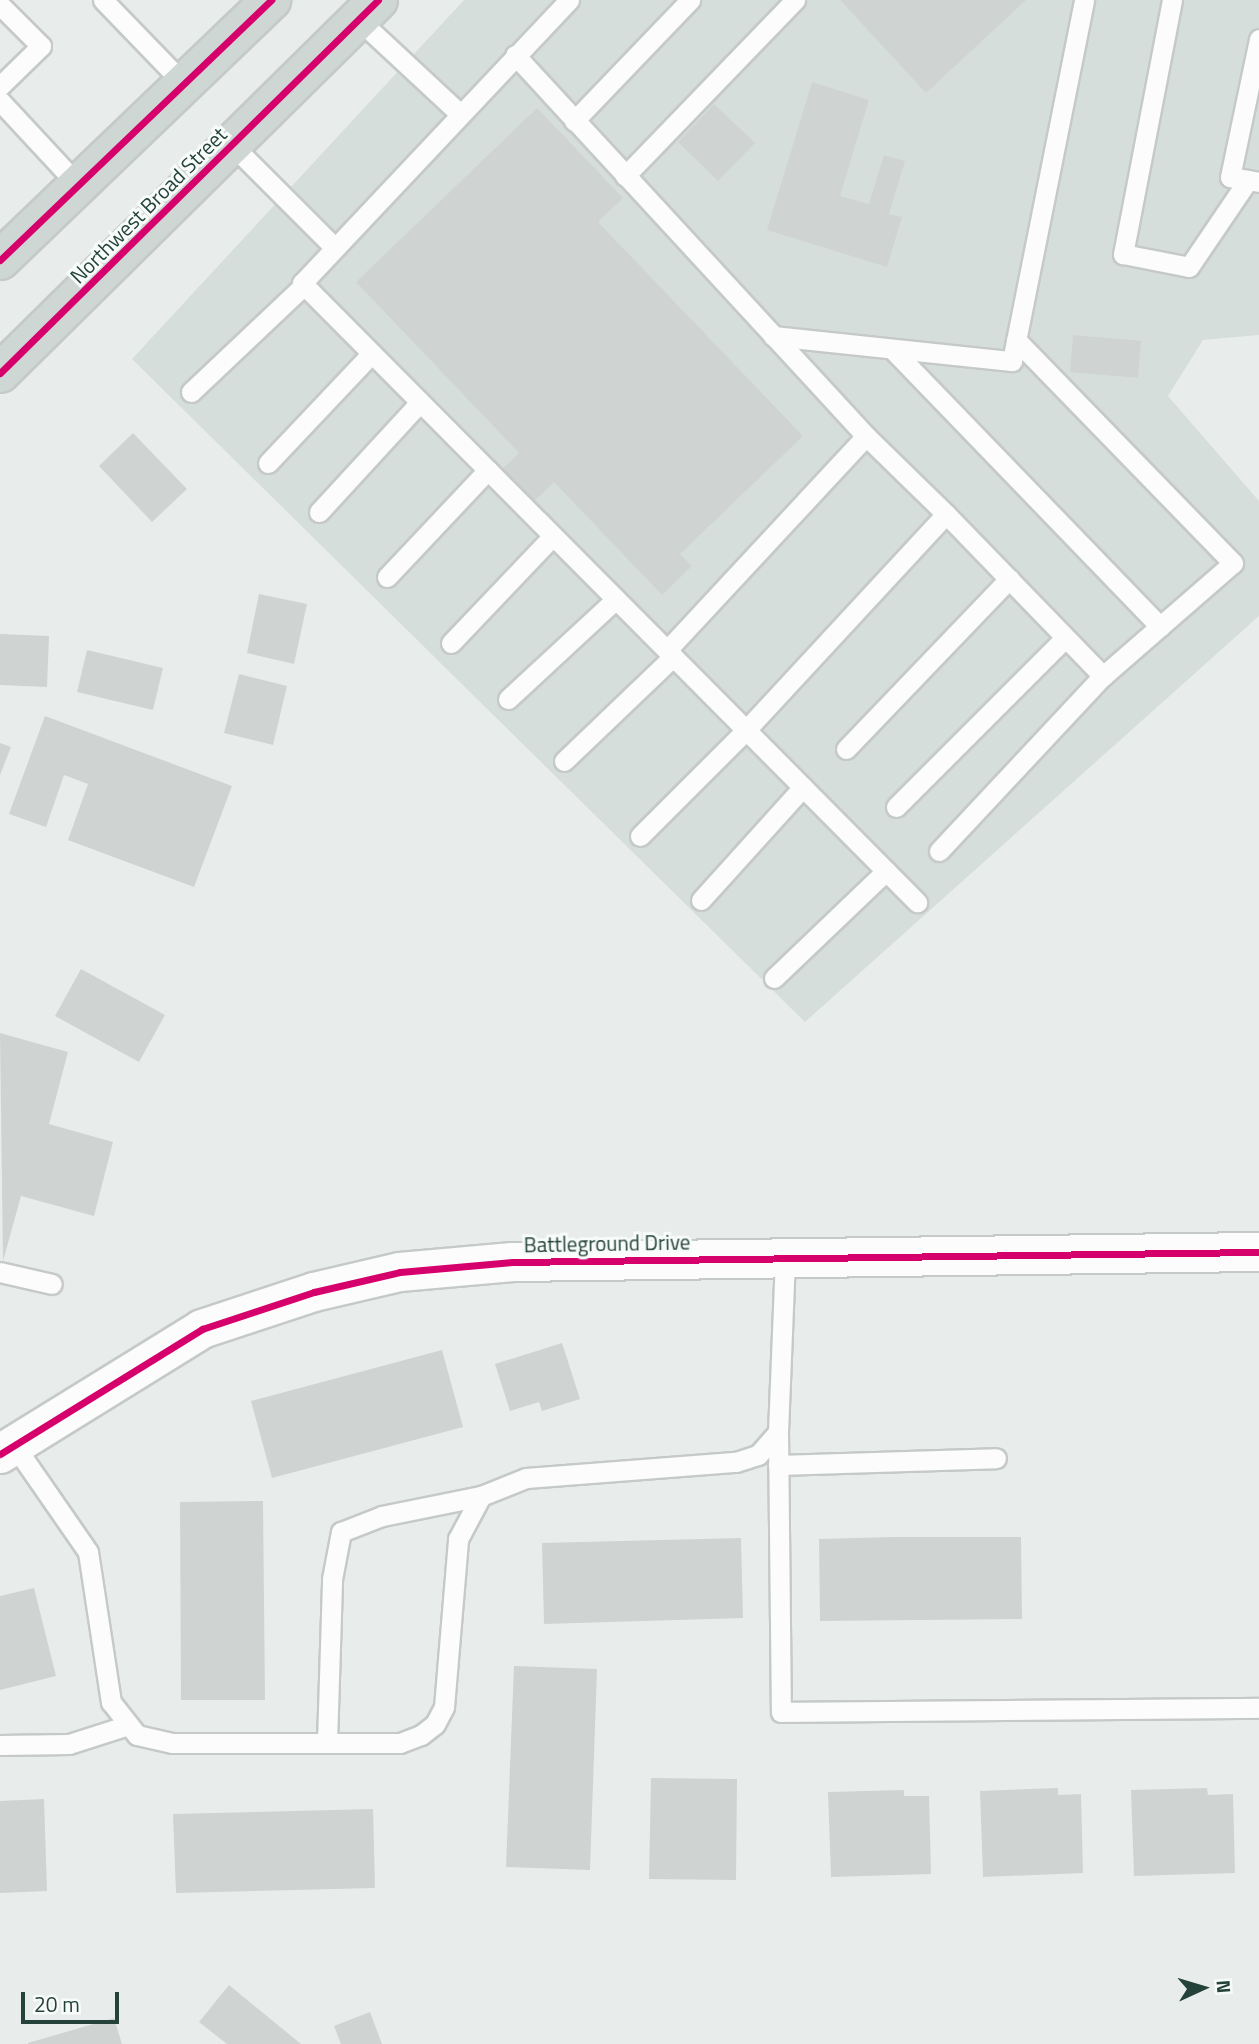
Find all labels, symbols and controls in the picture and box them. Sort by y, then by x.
street label: Northwest Broad Street [65,122,231,288]
street label: Battleground Drive [523,1229,691,1257]
north arrow [1168,1953,1238,2023]
scale bar [24,1978,122,2022]
text: N [1210,1979,1239,1994]
text: 20 m [34,1988,80,2020]

